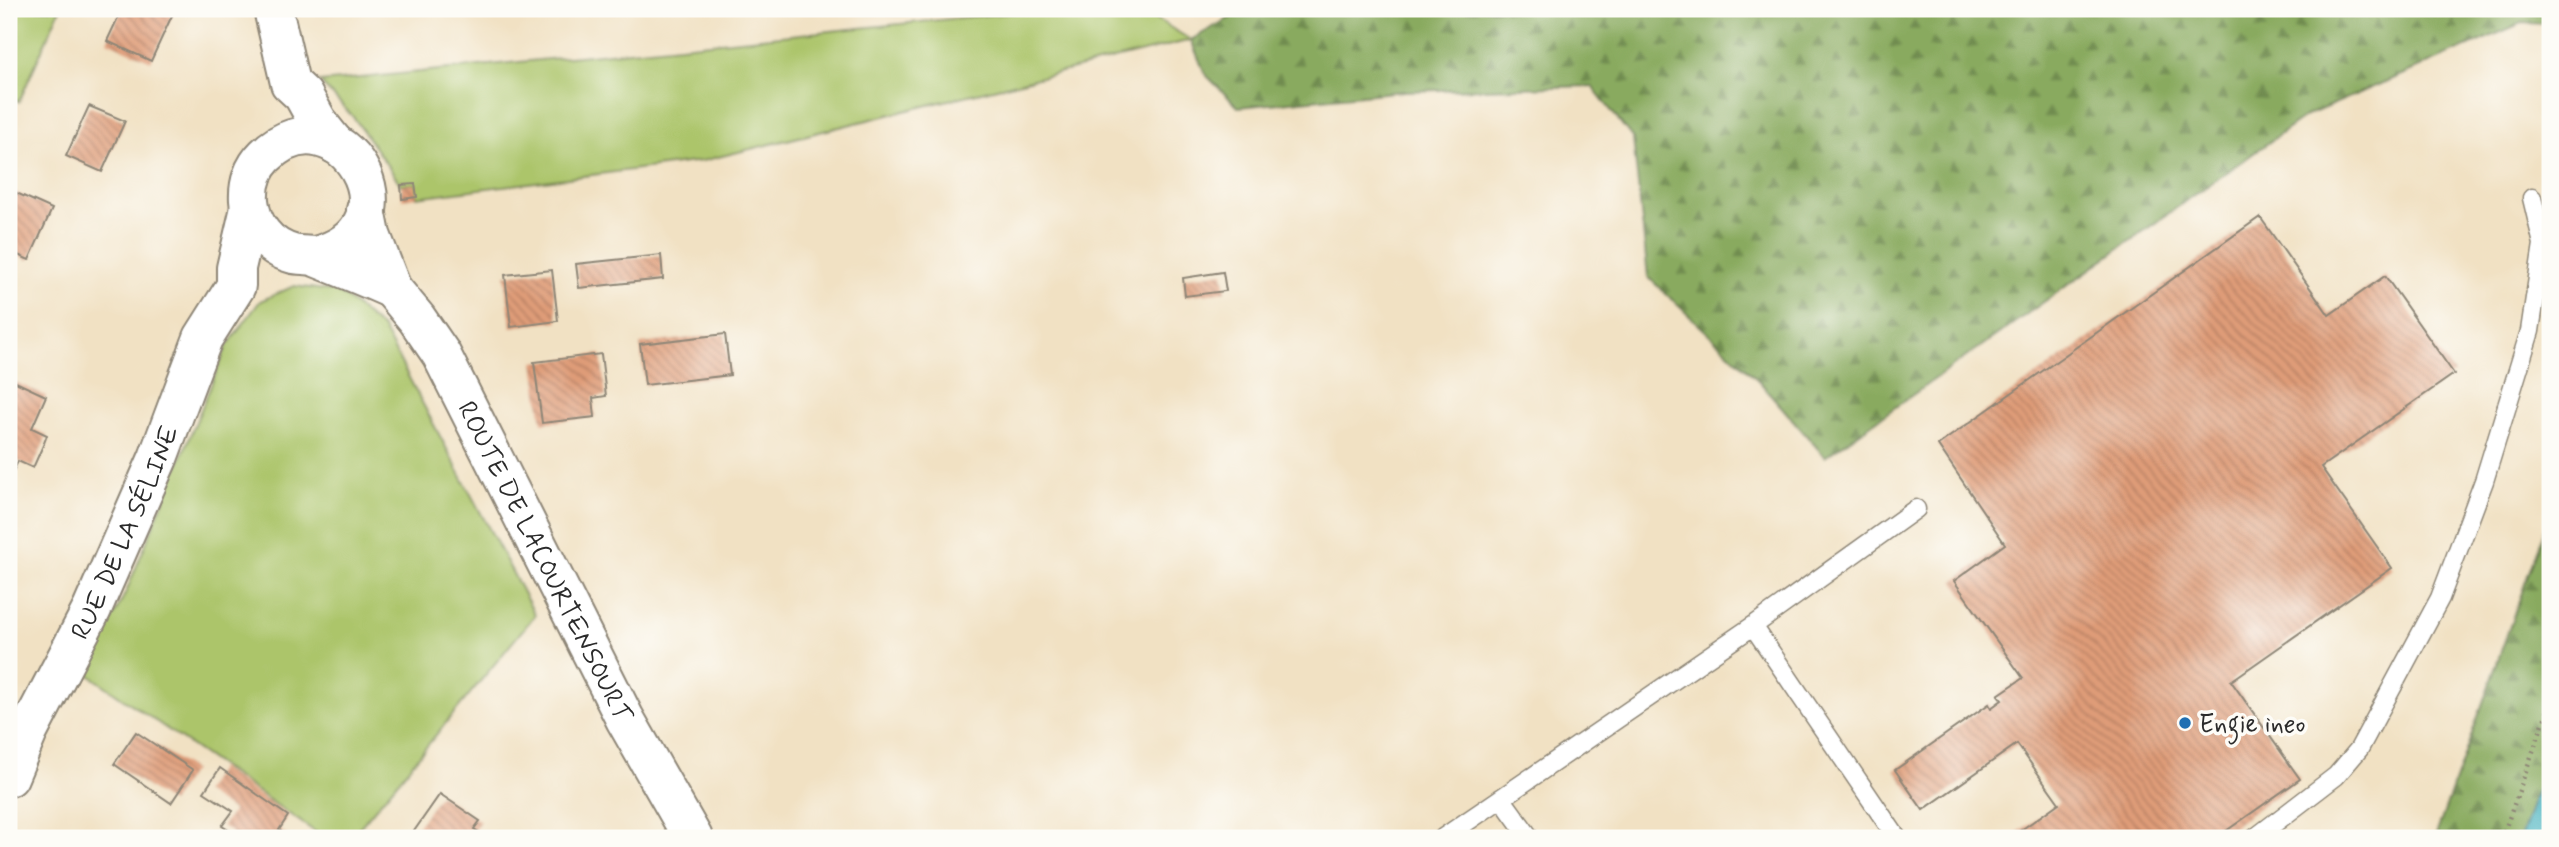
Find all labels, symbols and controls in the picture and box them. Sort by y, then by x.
street label: ROUTE DE LACOURTENSOURT [449,396,639,729]
street label: RUE DE LA SÉLINE [64,421,188,646]
place label: Engie ineo [2199,708,2306,745]
marker: Engie ineo [2177,715,2193,731]

